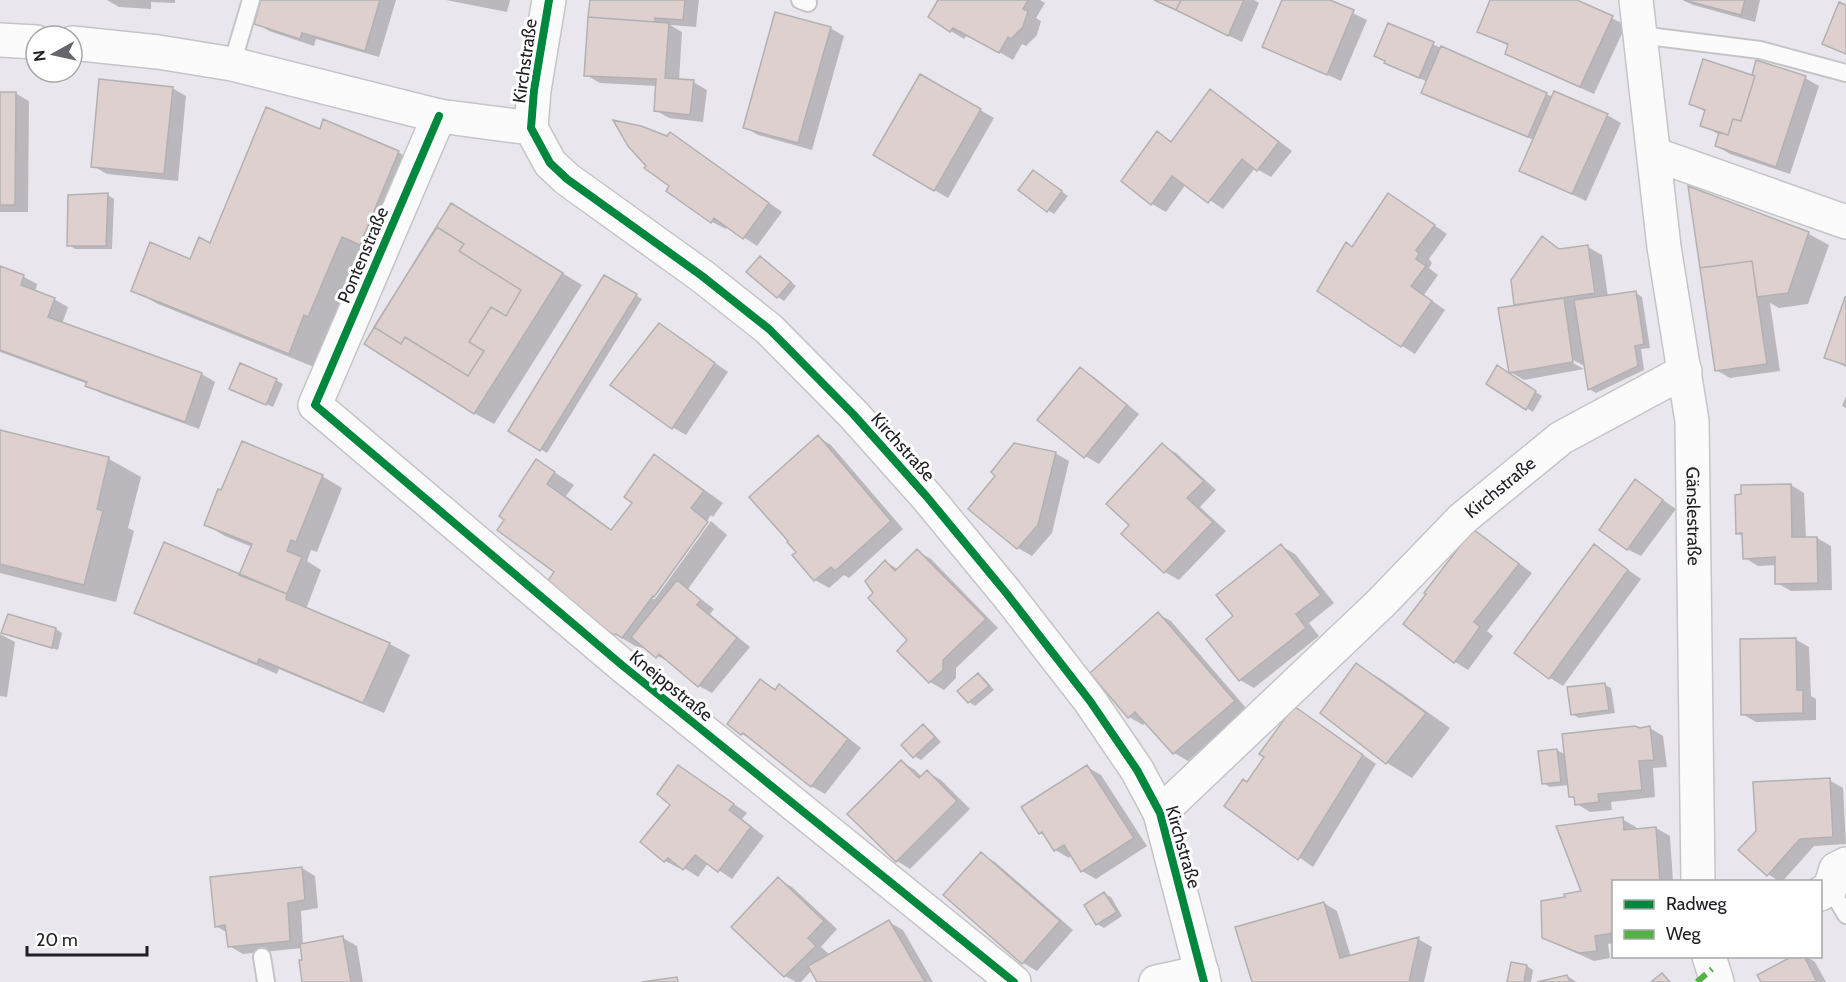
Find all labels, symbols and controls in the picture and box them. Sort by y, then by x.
street label: Kirchstraße [508,17,542,105]
north arrow [24,24,84,84]
text: N [29,49,50,63]
street label: Pontenstraße [333,204,393,306]
street label: Kirchstraße [866,408,940,486]
street label: Kirchstraße [1460,452,1540,523]
street label: Gänslestraße [1682,467,1705,566]
street label: Kneippstraße [625,646,717,726]
street label: Kirchstraße [1161,803,1205,891]
legend [1612,880,1822,958]
text: Radweg [1666,893,1728,915]
scale bar [27,919,147,957]
text: Weg [1666,923,1702,945]
text: 20 m [36,929,78,951]

